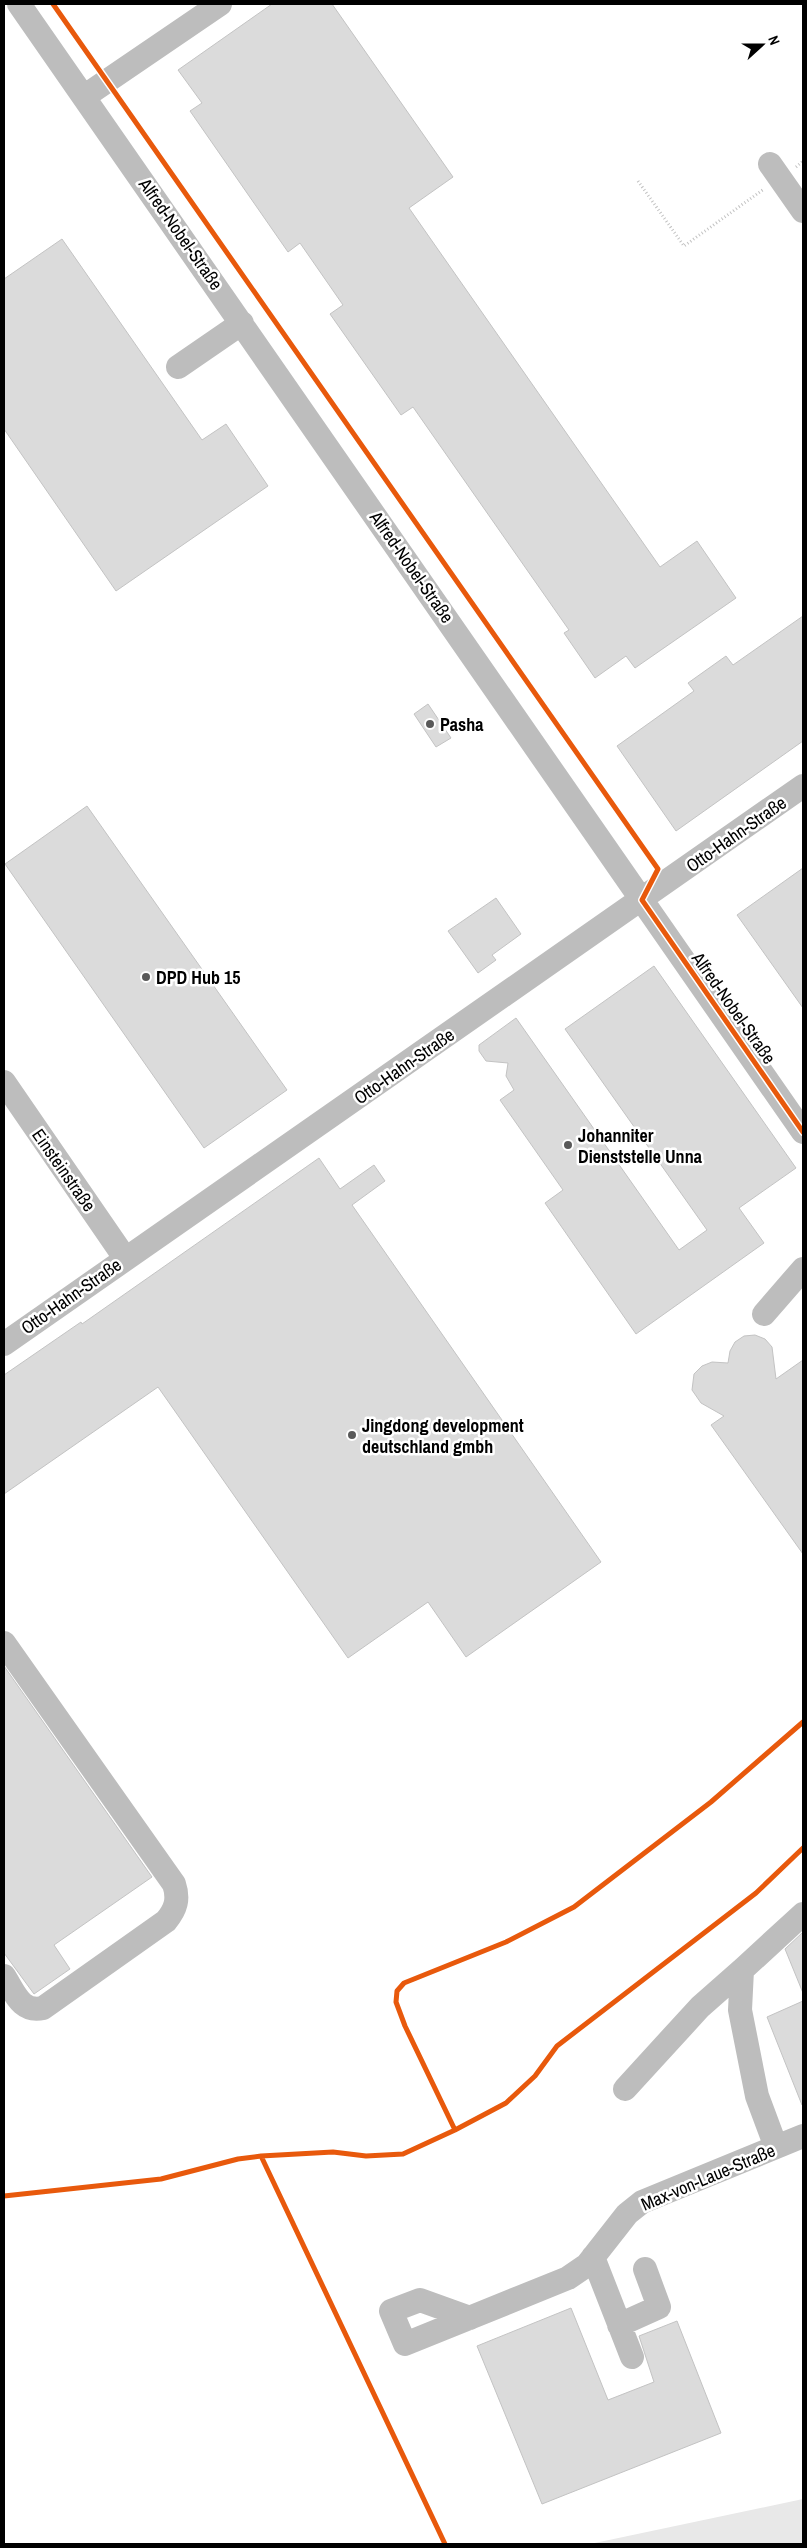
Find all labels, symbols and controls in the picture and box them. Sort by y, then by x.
north arrow [737,20,787,70]
text: N [764,33,784,47]
street label: Alfred-Nobel-Straße [133,172,229,295]
street label: Alfred-Nobel-Straße [364,505,460,628]
place label: Pasha [440,712,484,737]
marker: Pasha [424,718,436,730]
street label: Otto-Hahn-Straße [681,790,791,878]
street label: Alfred-Nobel-Straße [686,946,782,1069]
place label: DPD Hub 15 [156,965,240,990]
marker: DPD Hub 15 [140,971,152,983]
street label: Otto-Hahn-Straße [349,1022,459,1110]
place label: Johanniter Dienststelle Unna [578,1123,703,1169]
street label: Einsteinstraße [26,1124,102,1216]
marker: Johanniter Dienststelle Unna [562,1139,574,1151]
street label: Otto-Hahn-Straße [16,1252,126,1340]
place label: Jingdong development deutschland gmbh [362,1413,524,1459]
marker: Jingdong development deutschland gmbh [346,1429,358,1441]
street label: Max-von-Laue-Straße [637,2137,779,2217]

